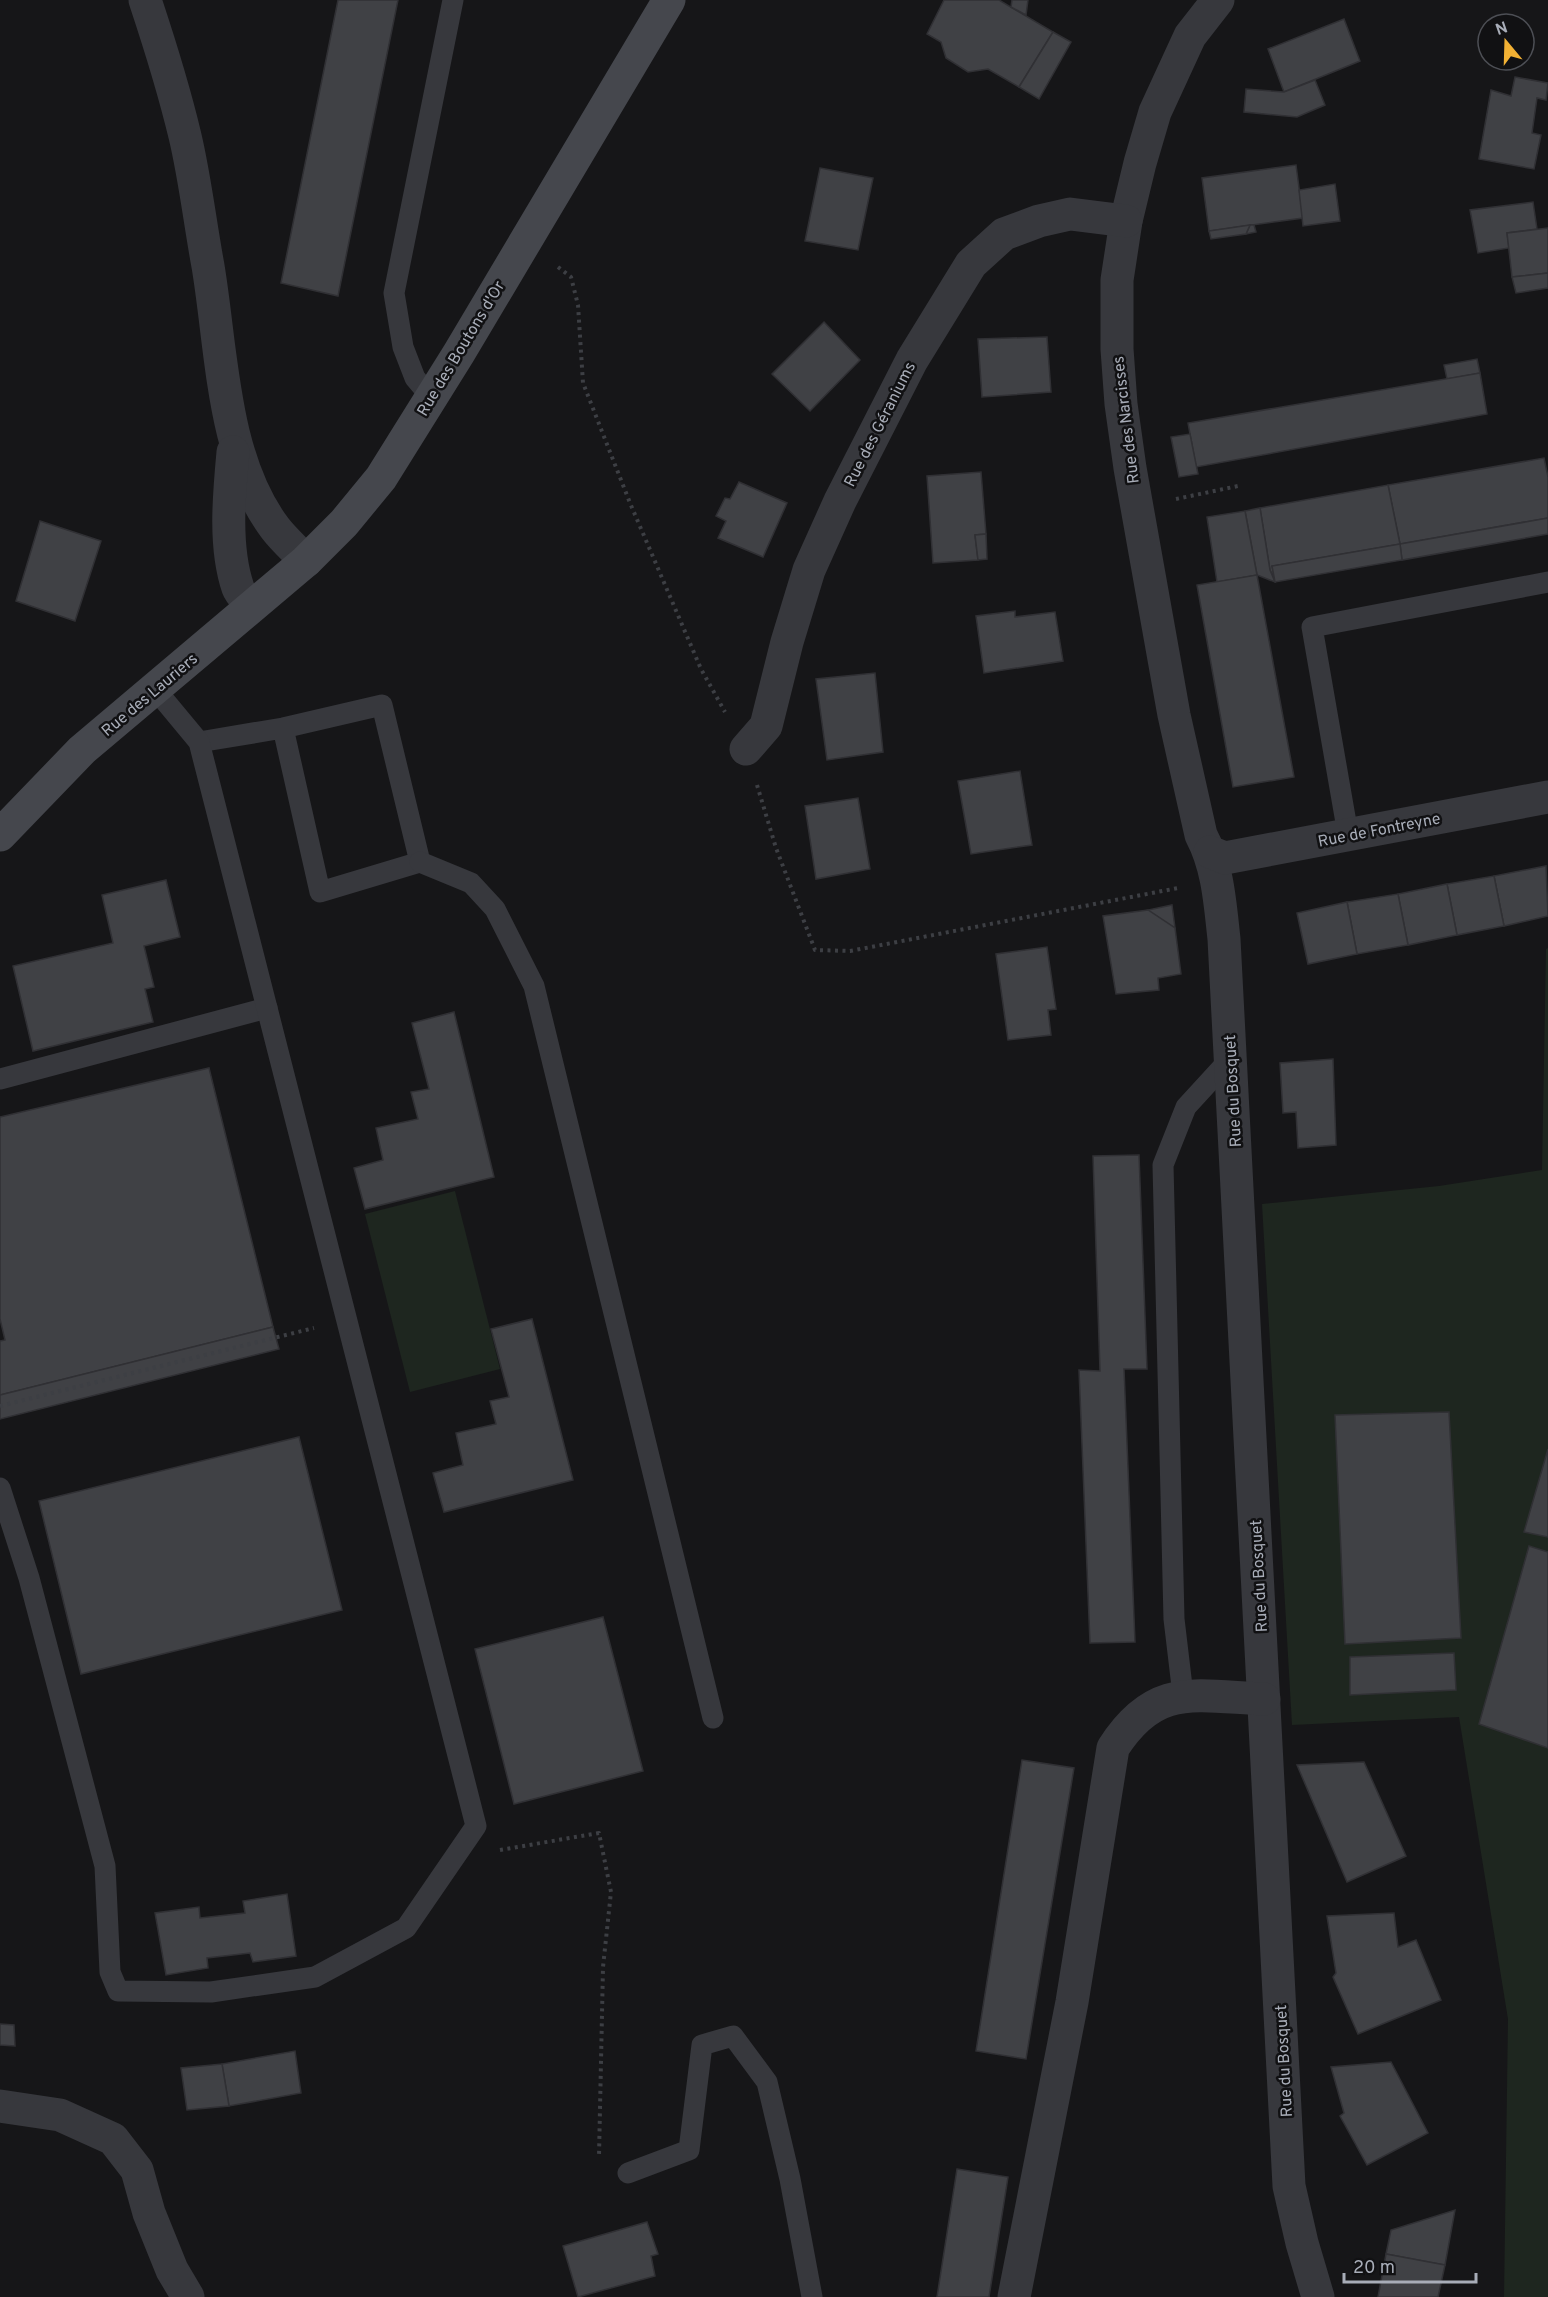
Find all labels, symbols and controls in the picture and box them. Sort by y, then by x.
north arrow [1476,12,1536,72]
text: N [1493,18,1510,41]
street label: Rue des Boutons d'Or [413,278,510,420]
street label: Rue des Narcisses [1109,355,1145,485]
street label: Rue des Géraniums [841,359,921,491]
street label: Rue des Lauriers [98,649,202,742]
street label: Rue de Fontreyne [1316,809,1442,853]
street label: Rue du Bosquet [1221,1034,1247,1148]
street label: Rue du Bosquet [1247,1519,1273,1633]
street label: Rue du Bosquet [1272,2004,1298,2118]
scale bar [1344,2246,1476,2284]
text: 20 m [1353,2257,1395,2280]

